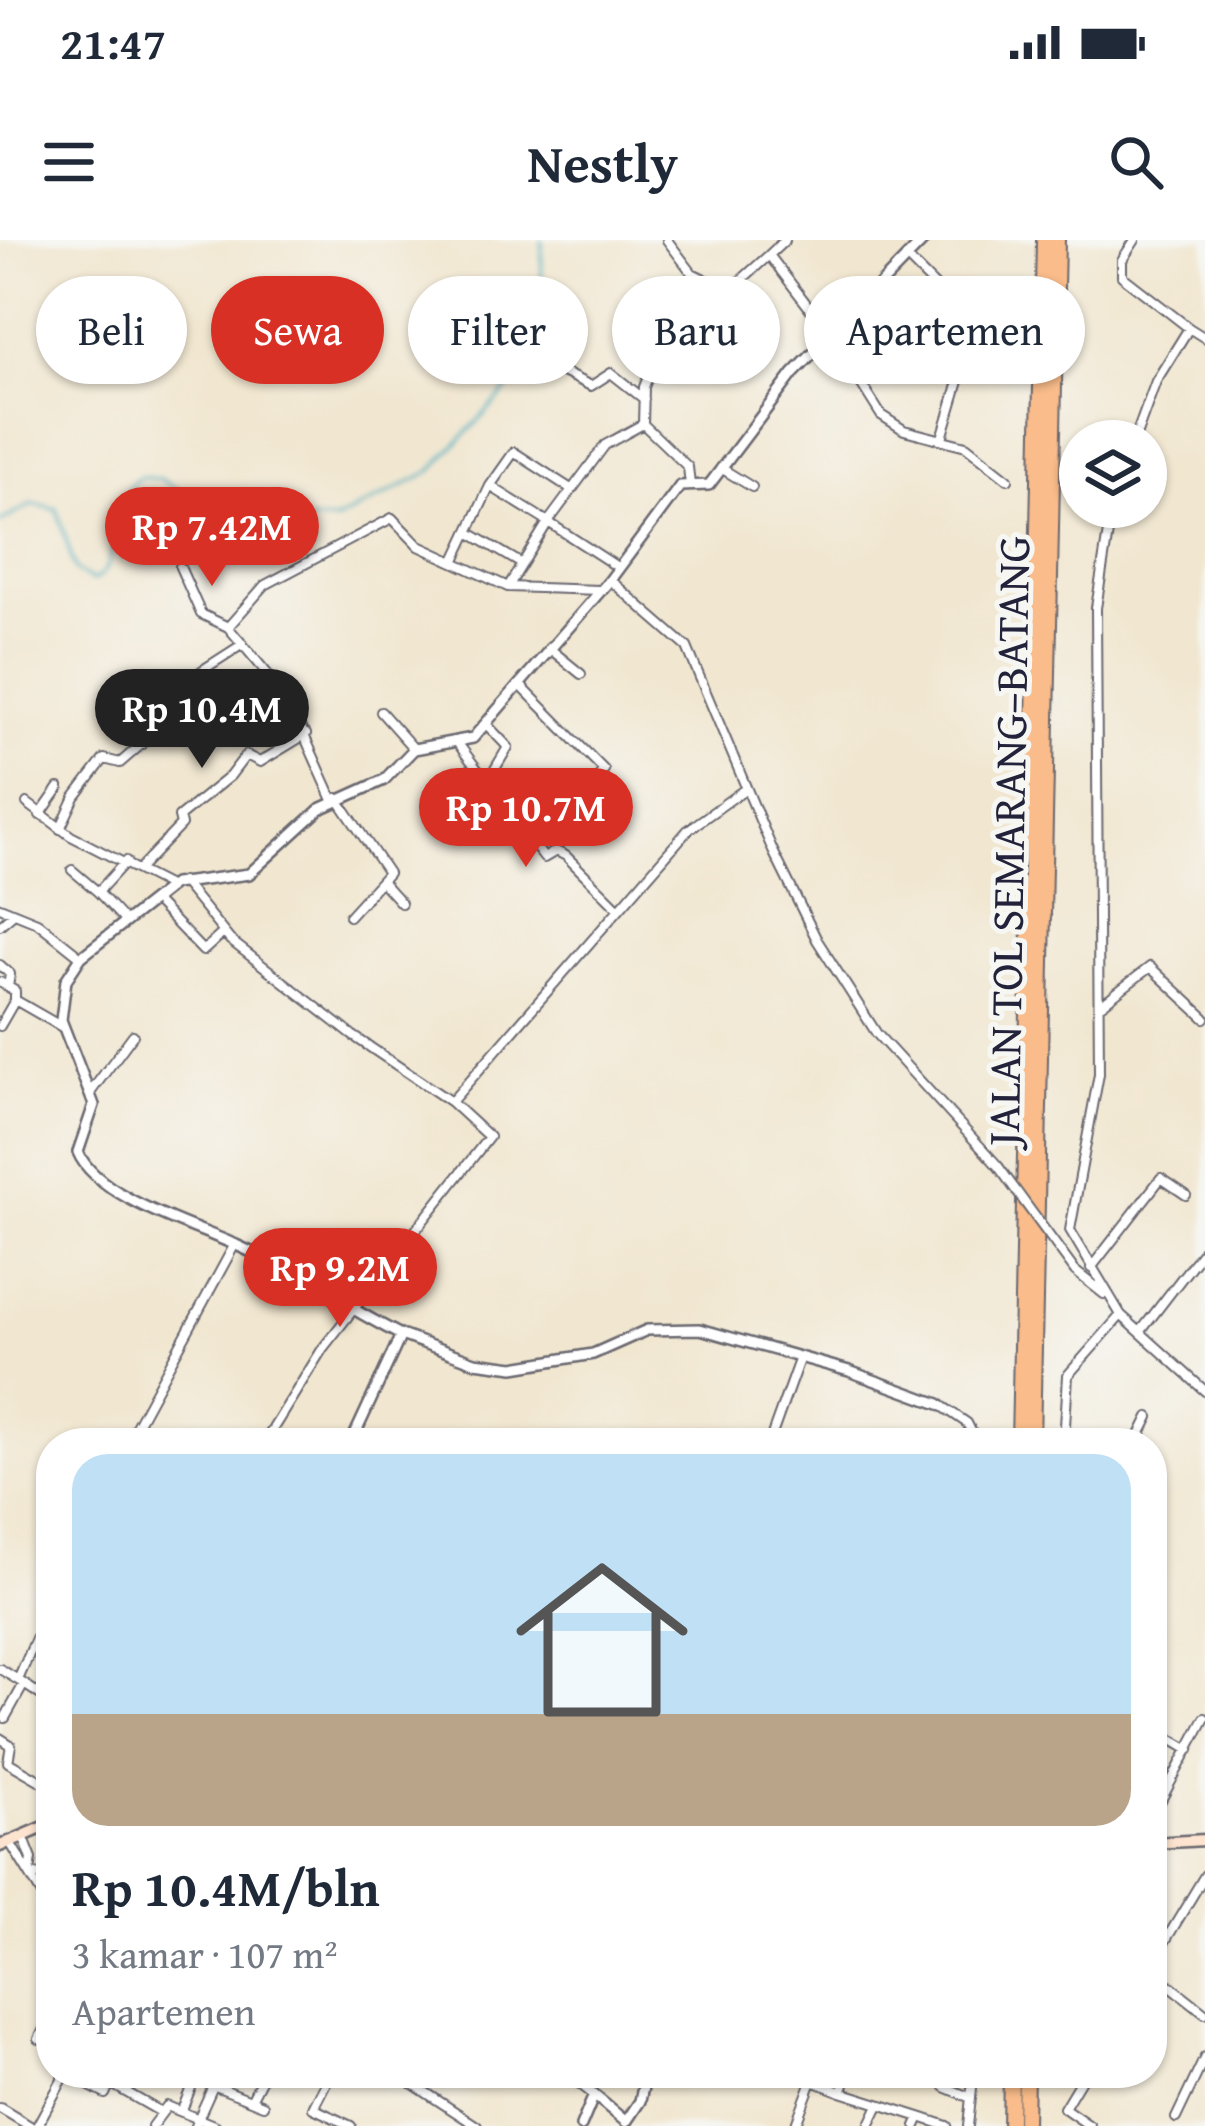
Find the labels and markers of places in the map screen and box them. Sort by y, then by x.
pin: Rp 7.42M [88,487,336,589]
pin: Rp 10.4M [78,669,326,771]
pin: Rp 10.7M [402,768,650,870]
pin: Rp 9.2M [229,1228,451,1330]

